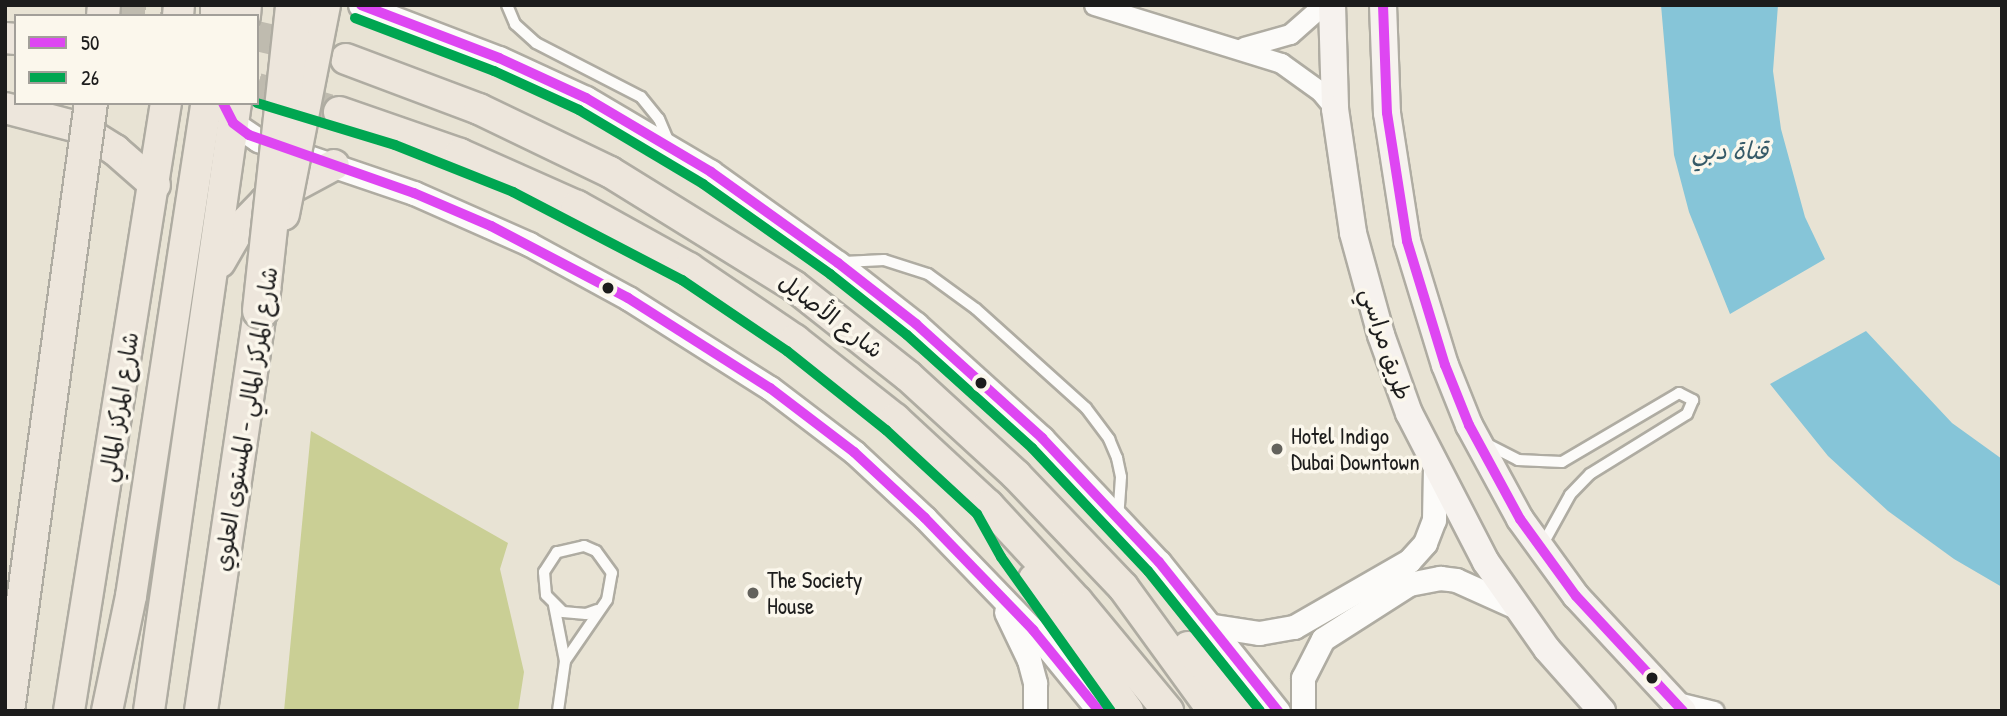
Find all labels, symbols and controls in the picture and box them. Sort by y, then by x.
legend [14,14,259,105]
text: 50 [81,28,99,57]
text: 26 [81,63,99,92]
water label: قناة دبي [1692,137,1768,165]
street label: شارع المركز المالي - المستوى العلوي [208,265,284,573]
street label: شارع الأصايل [773,268,889,364]
unlabelled marker [601,281,615,295]
street label: طريق مراسي [1355,284,1417,404]
street label: شارع المركز المالي [94,330,144,484]
unlabelled marker [974,376,988,390]
place label: Hotel Indigo Dubai Downtown [1291,422,1420,476]
marker: Hotel Indigo Dubai Downtown [1269,441,1285,457]
place label: The Society House [767,566,863,620]
marker: The Society House [745,585,761,601]
unlabelled marker [1645,671,1659,685]

